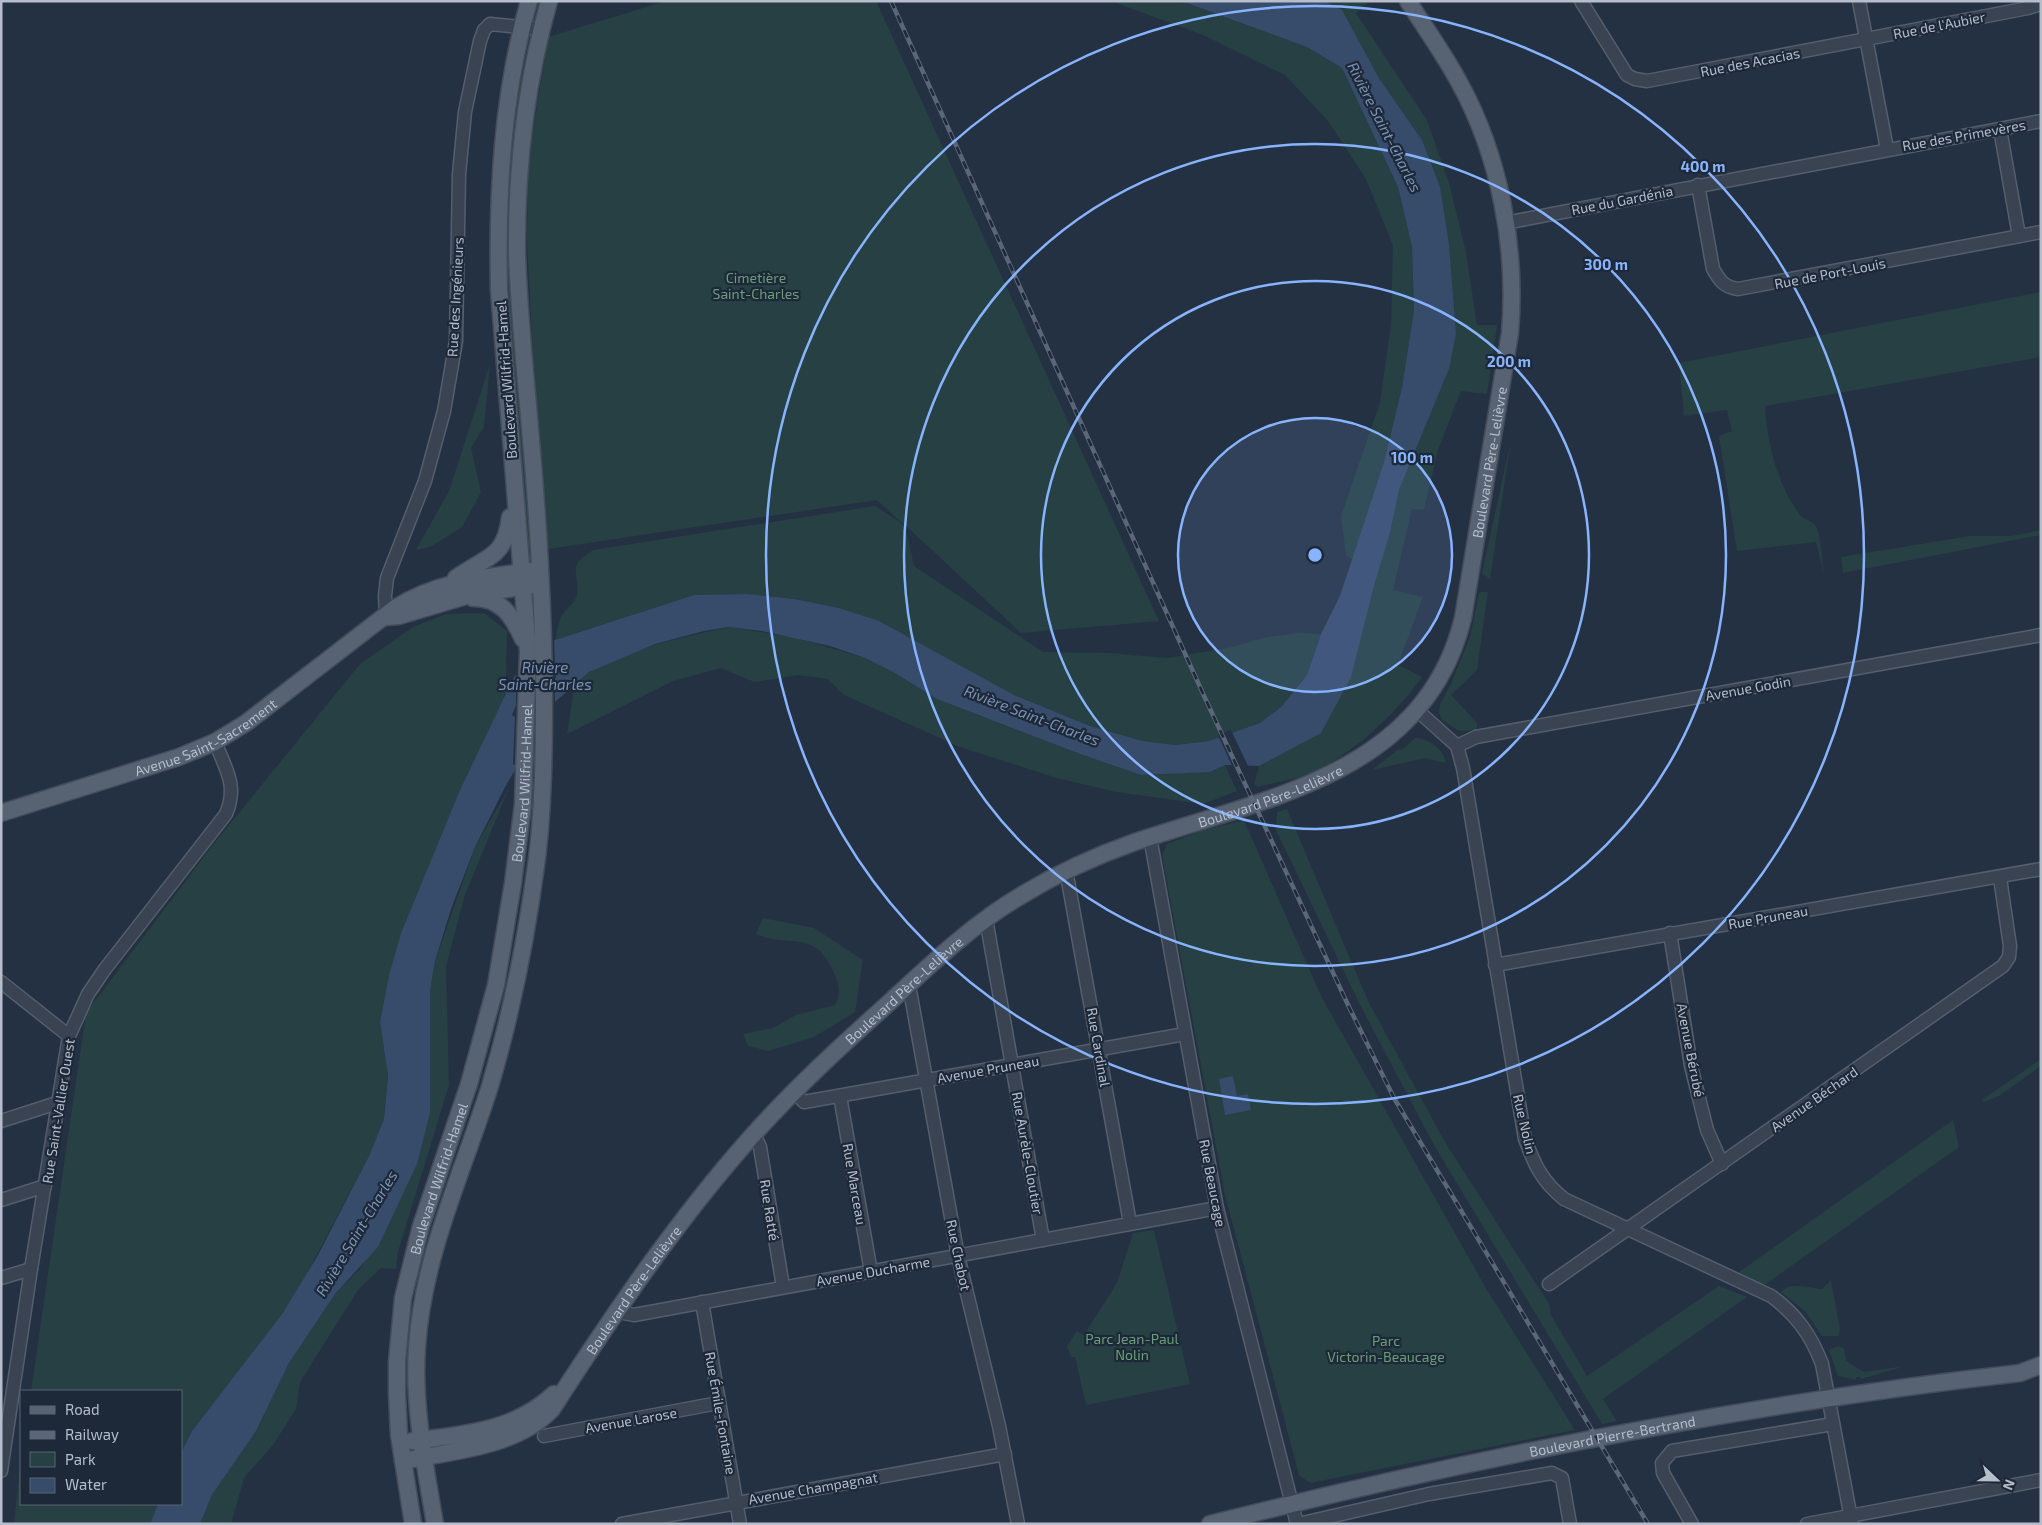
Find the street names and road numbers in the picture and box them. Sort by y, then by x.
street label: Rue de l'Aubier [1891,8,1987,42]
street label: Rue des Acacias [1699,44,1801,80]
street label: Rue des Primevères [1901,116,2027,154]
street label: Rue du Gardénia [1570,182,1674,218]
street label: Rue des Ingénieurs [443,237,467,357]
street label: Rue de Port-Louis [1773,254,1887,292]
street label: Boulevard Wilfrid-Hamel [492,300,520,460]
street label: Boulevard Père-Lelièvre [1468,385,1510,539]
street label: Avenue Godin [1704,672,1792,704]
street label: Avenue Saint-Sacrement [132,694,279,779]
street label: Boulevard Wilfrid-Hamel [507,703,535,863]
street label: Boulevard Père-Lelièvre [1196,761,1345,830]
street label: Rue Pruneau [1727,902,1809,932]
street label: Boulevard Père-Lelièvre [841,932,966,1047]
street label: Avenue Bérubé [1674,1002,1708,1098]
street label: Rue Cardinal [1084,1006,1114,1089]
street label: Rue Saint-Vallier Ouest [38,1037,78,1185]
street label: Avenue Pruneau [936,1052,1040,1086]
street label: Avenue Béchard [1767,1063,1861,1135]
street label: Rue Aurèle-Cloutier [1009,1090,1047,1216]
street label: Rue Nolin [1510,1092,1540,1156]
street label: Boulevard Wilfrid-Hamel [406,1100,471,1256]
street label: Rue Beaucage [1196,1138,1230,1228]
street label: Rue Marceau [839,1142,871,1226]
street label: Rue Ratté [757,1178,783,1242]
street label: Rue Chabot [943,1218,975,1292]
street label: Boulevard Père-Lelièvre [582,1222,684,1357]
street label: Avenue Ducharme [815,1253,931,1289]
street label: Rue Émile-Fontaine [702,1350,740,1476]
street label: Avenue Larose [584,1404,678,1436]
street label: Boulevard Pierre-Bertrand [1528,1412,1697,1460]
street label: Avenue Champagnat [747,1468,879,1508]

